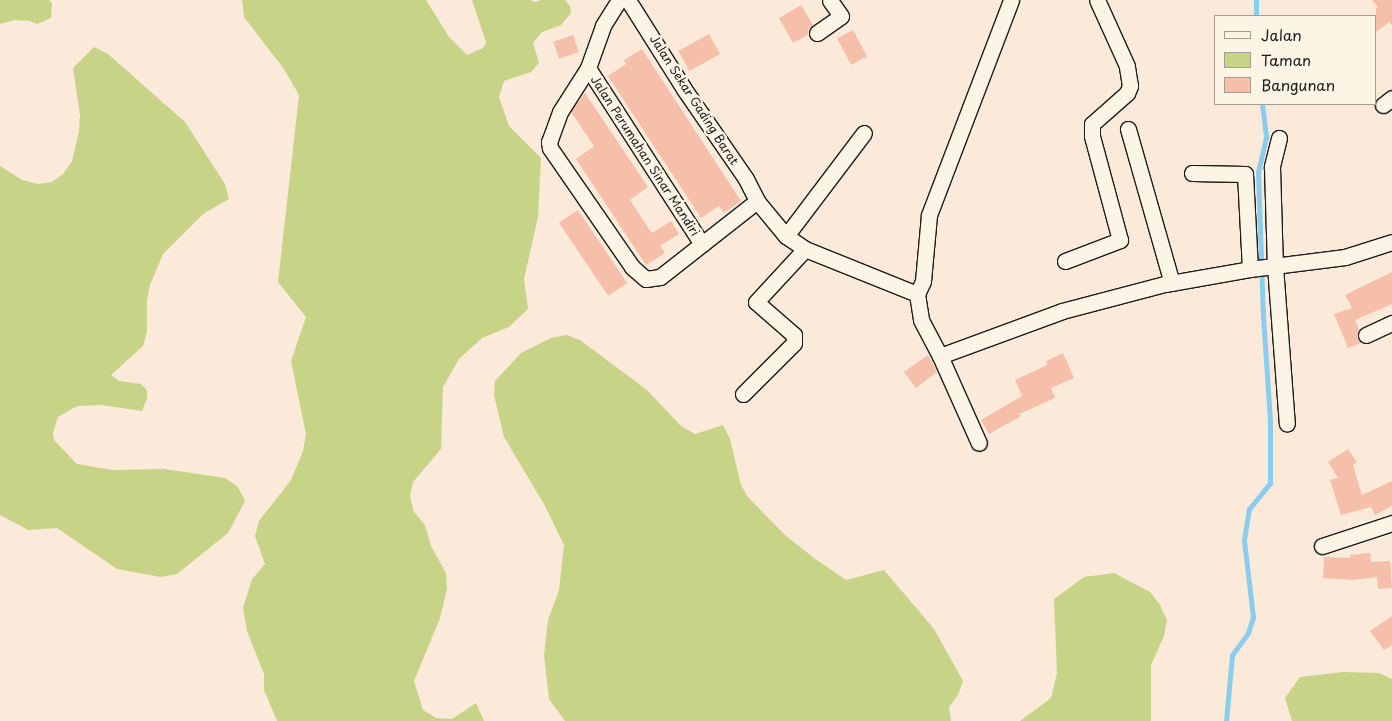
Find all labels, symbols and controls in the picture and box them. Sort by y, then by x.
legend [1214,15,1377,105]
text: Jalan [1261,23,1302,46]
street label: Jalan Sekar Gading Barat [646,32,742,168]
text: Taman [1261,48,1311,71]
text: Bangunan [1261,73,1335,96]
street label: Jalan Perumahan Sinar Mandiri [588,74,702,238]

